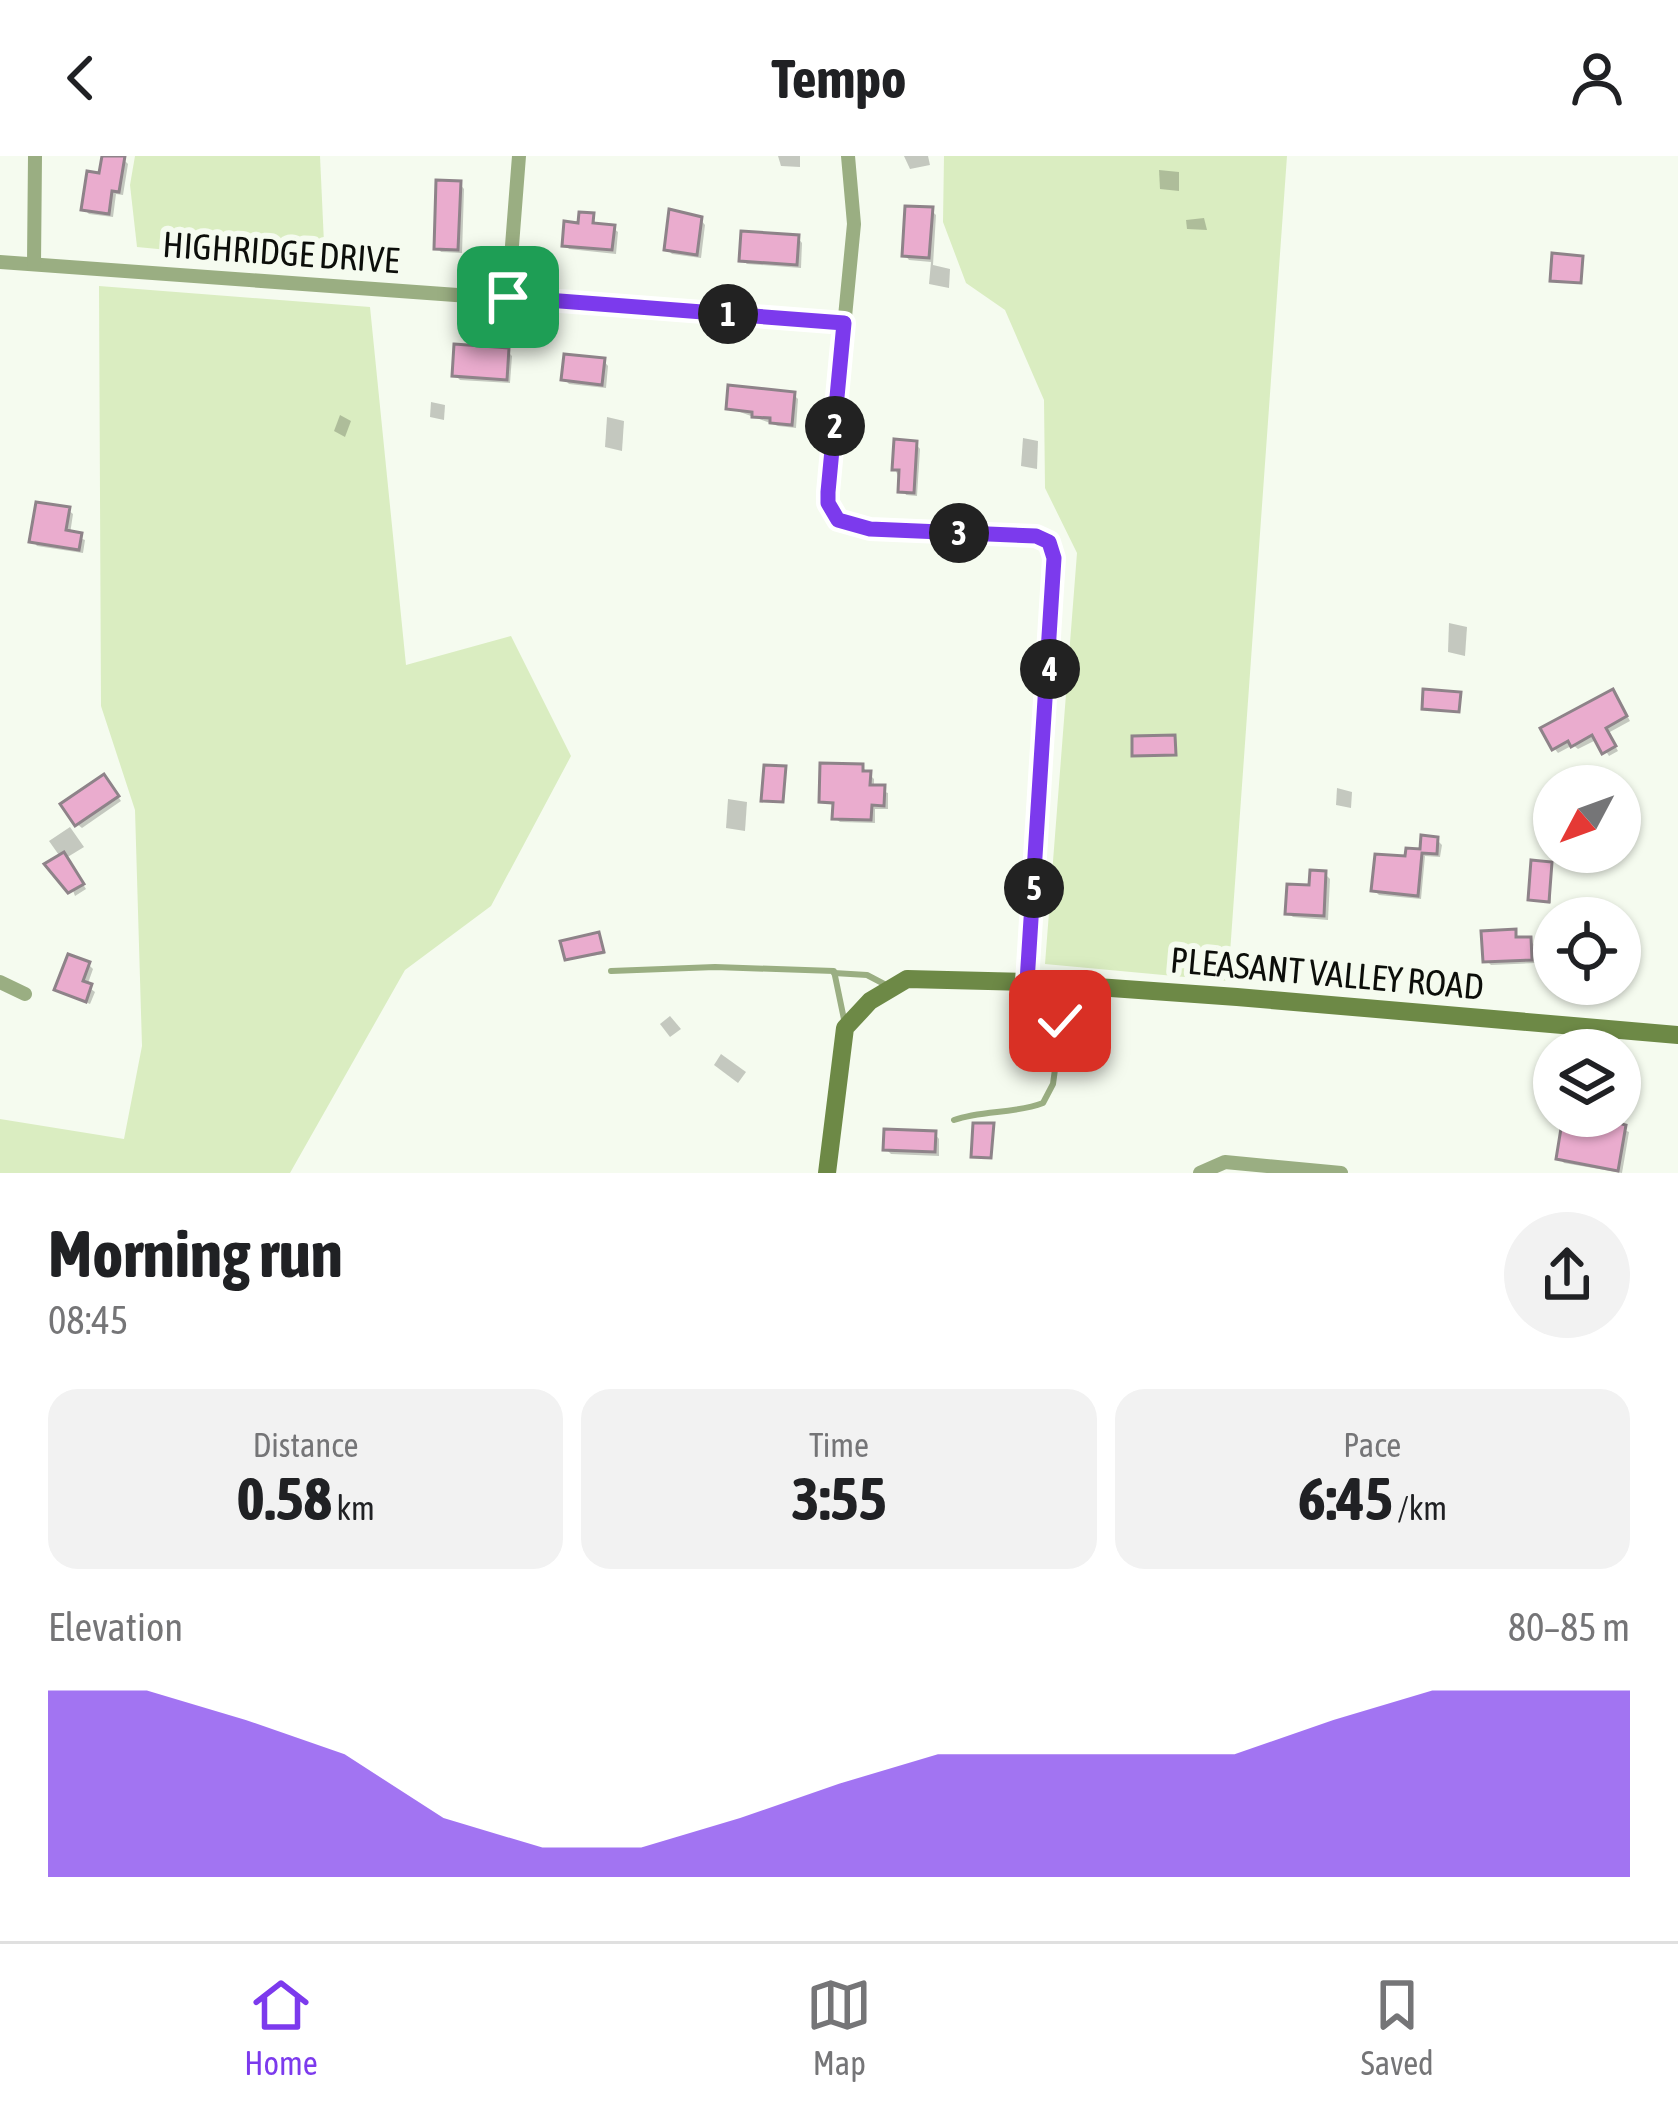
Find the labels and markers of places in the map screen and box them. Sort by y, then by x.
pin [457,246,559,348]
pin: 1 [698,284,758,344]
pin: 2 [805,396,865,456]
pin: 3 [929,503,989,563]
pin: 4 [1020,639,1080,699]
pin: 5 [1004,858,1064,918]
pin [1009,970,1111,1072]

